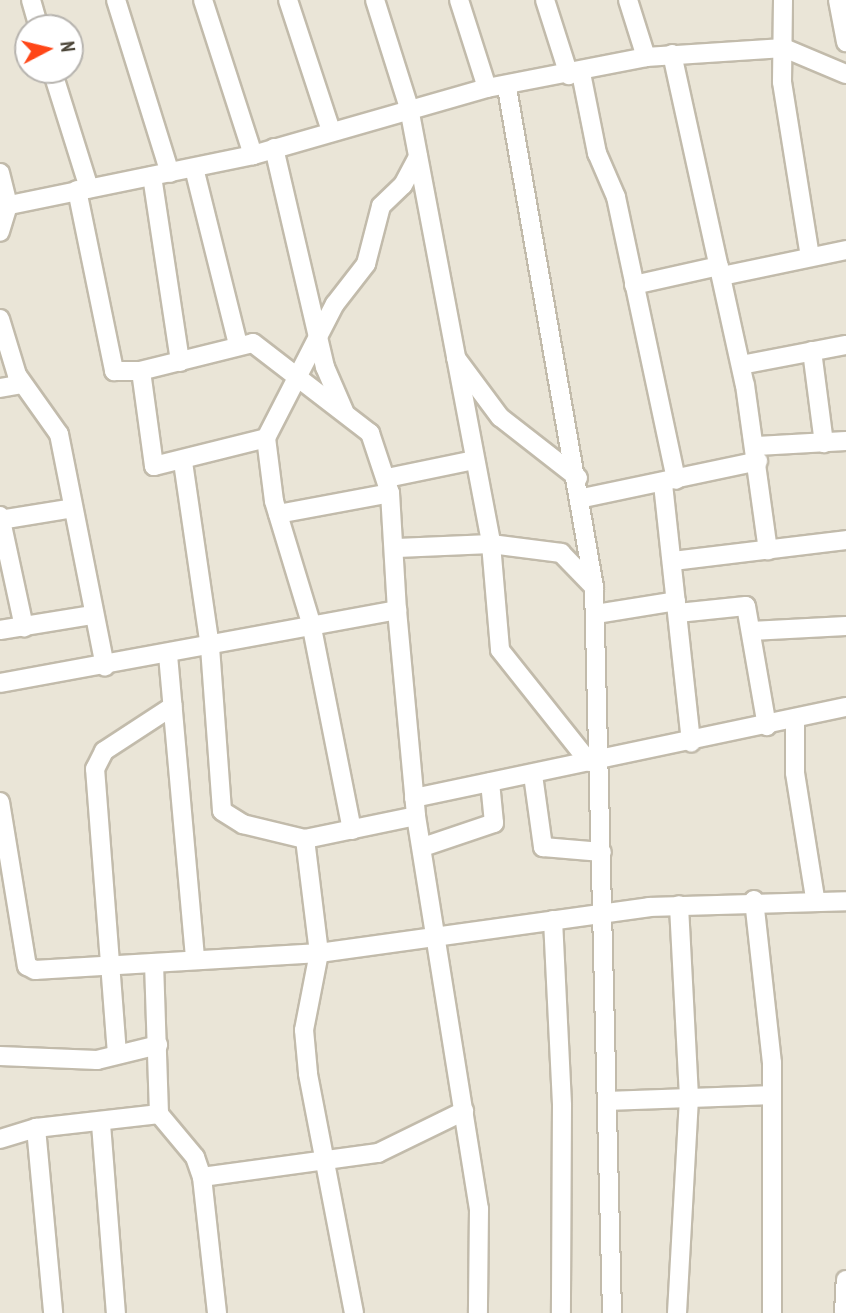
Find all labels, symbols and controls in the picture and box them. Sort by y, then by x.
north arrow [14,14,84,84]
text: N [55,40,80,53]

